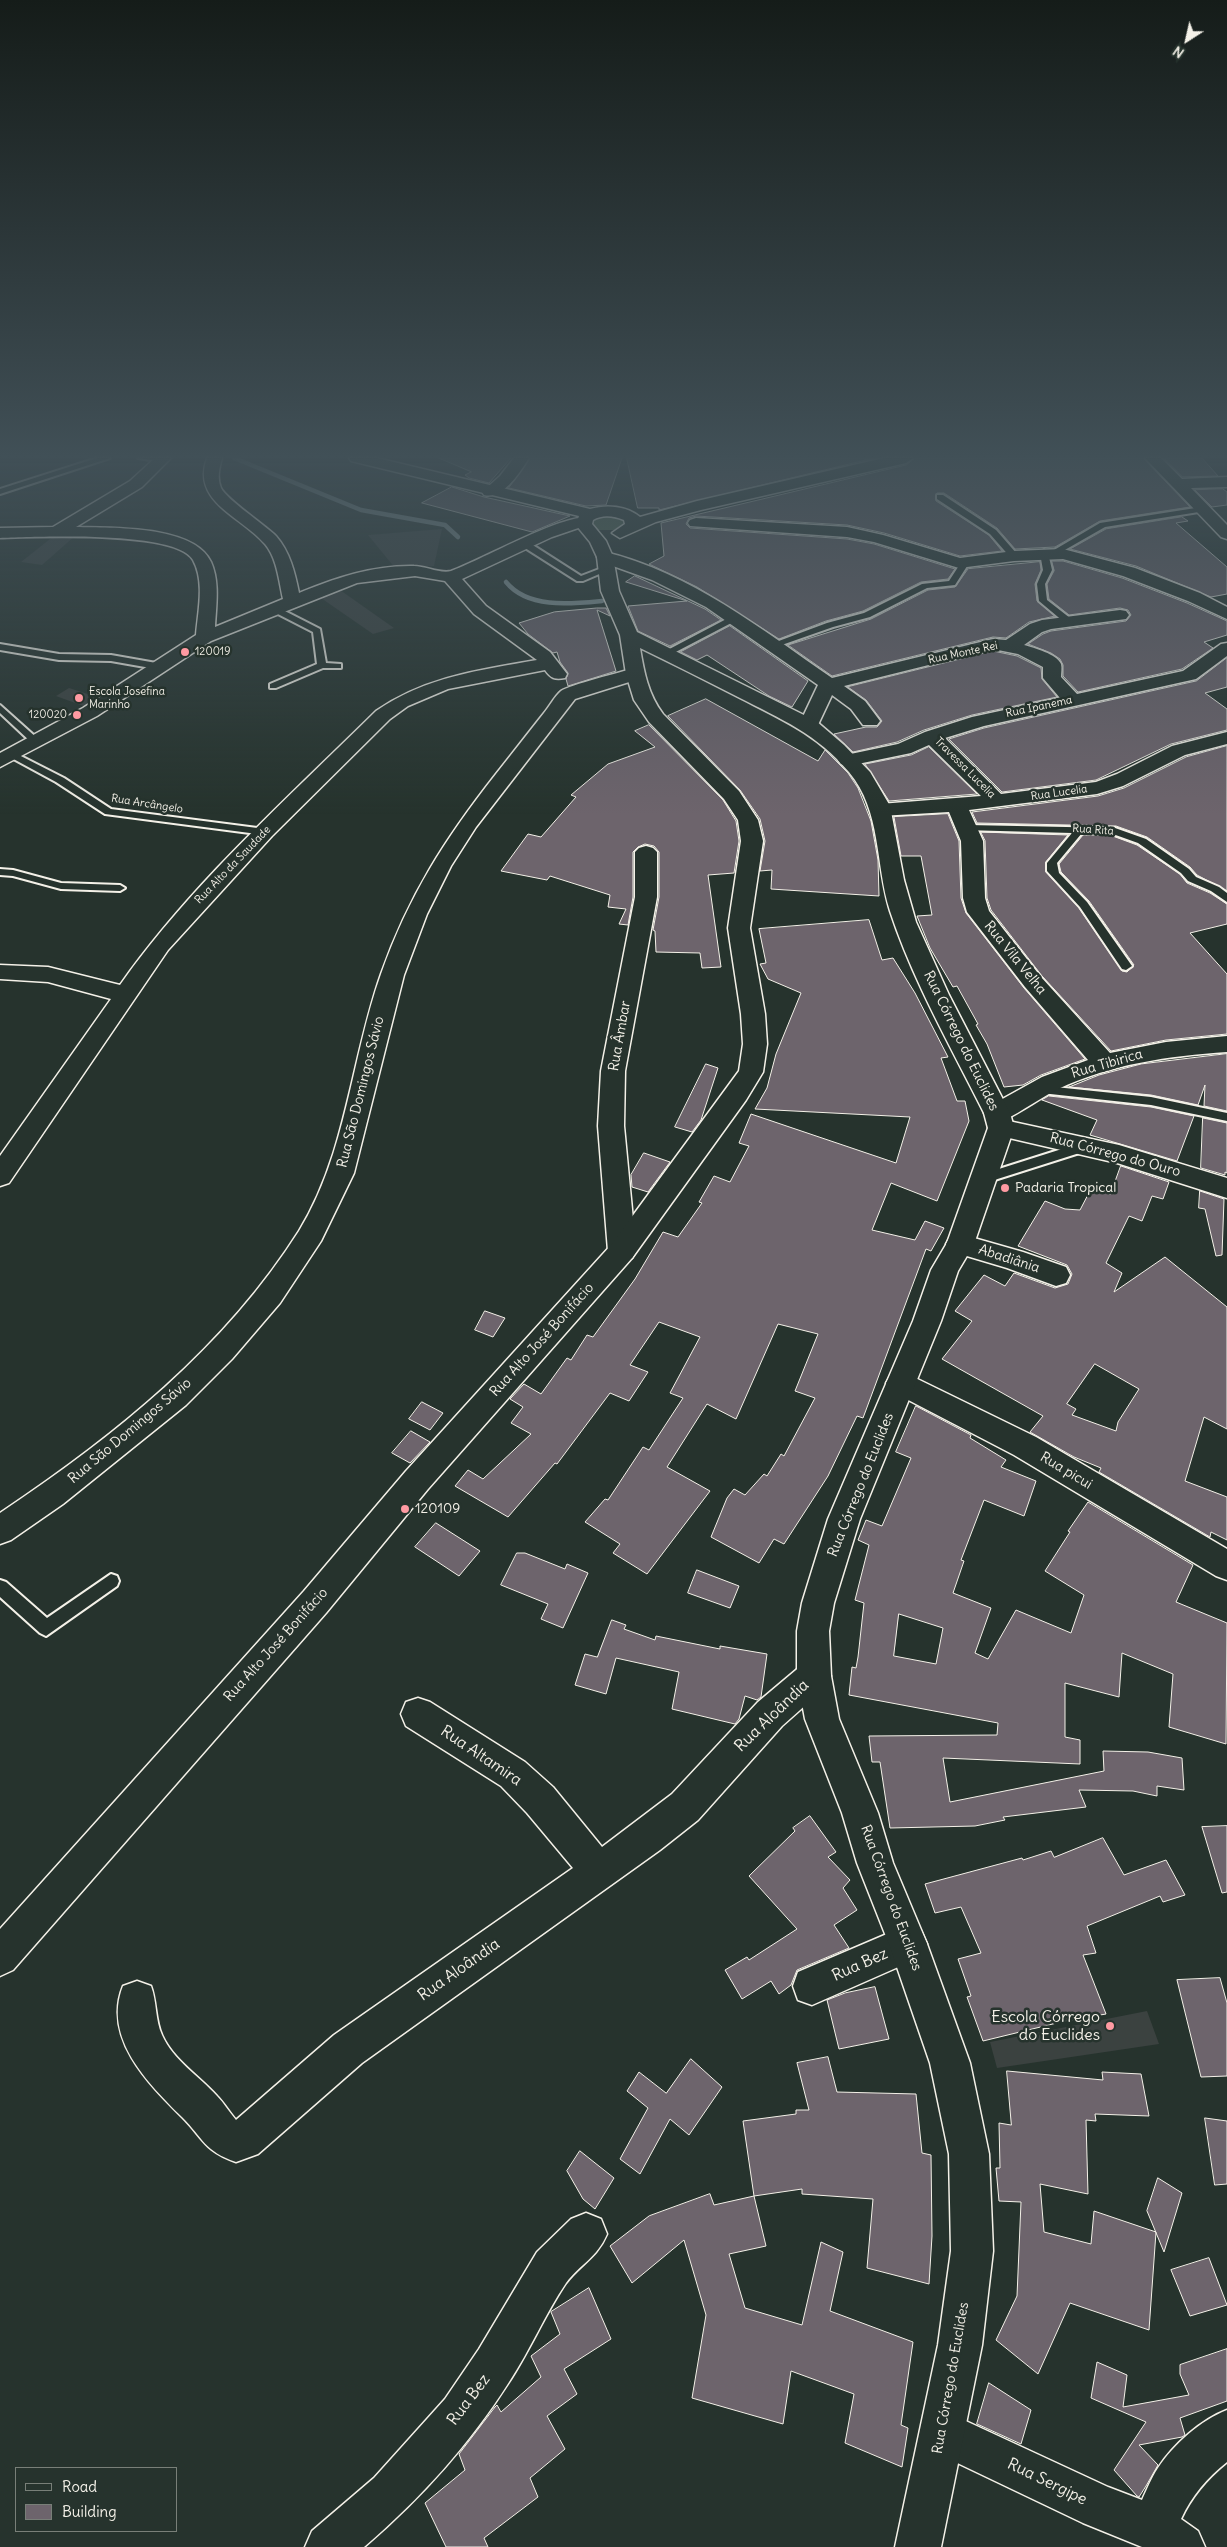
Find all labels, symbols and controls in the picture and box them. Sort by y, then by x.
north arrow [1162,15,1212,65]
text: N [1169,42,1188,62]
street label: Rua Monte Rei [927,639,999,667]
place label: 120019 [195,645,231,659]
marker: 120019 [179,646,191,658]
place label: Escola Josefina Marinho [89,685,165,711]
marker: Escola Josefina Marinho [73,692,85,704]
street label: Rua Ipanema [1005,694,1073,720]
place label: 120020 [29,708,67,722]
marker: 120020 [71,709,83,721]
street label: Travessa Lucelia [932,735,998,801]
street label: Rua Lucelia [1030,782,1088,804]
street label: Rua Arcângelo [110,792,184,816]
street label: Rua Rita [1072,822,1114,838]
street label: Rua Alto da Saudade [192,823,274,907]
street label: Rua Vila Velha [980,918,1050,998]
street label: Rua Córrego do Euclides [920,968,1002,1114]
street label: Rua Âmbar [606,1000,634,1072]
street label: Rua São Domingos Sávio [334,1015,388,1169]
street label: Rua Tibirica [1069,1046,1145,1082]
street label: Rua Córrego do Ouro [1048,1129,1182,1181]
place label: Padaria Tropical [1015,1180,1116,1196]
marker: Padaria Tropical [999,1182,1011,1194]
street label: Abadiânia [976,1241,1042,1277]
street label: Rua Alto José Bonifácio [487,1280,597,1400]
street label: Rua São Domingos Sávio [65,1375,195,1487]
street label: Rua Córrego do Euclides [824,1411,898,1559]
street label: Rua picui [1037,1449,1095,1493]
place label: 120109 [415,1501,460,1517]
marker: 120109 [399,1503,411,1515]
street label: Rua Alto José Bonifácio [221,1585,331,1705]
street label: Rua Aloândia [731,1676,813,1756]
street label: Rua Altamira [437,1722,525,1790]
street label: Rua Córrego do Euclides [857,1823,925,1973]
street label: Rua Aloândia [414,1935,504,2005]
street label: Rua Bez [829,1944,891,1986]
place label: Escola Córrego do Euclides [991,2007,1100,2045]
marker: Escola Córrego do Euclides [1104,2020,1116,2032]
street label: Rua Córrego do Euclides [929,2301,973,2455]
street label: Rua Bez [444,2371,494,2429]
street label: Rua Sergipe [1004,2454,1090,2510]
legend [15,2467,178,2532]
text: Road [62,2477,97,2496]
text: Building [62,2502,117,2521]

